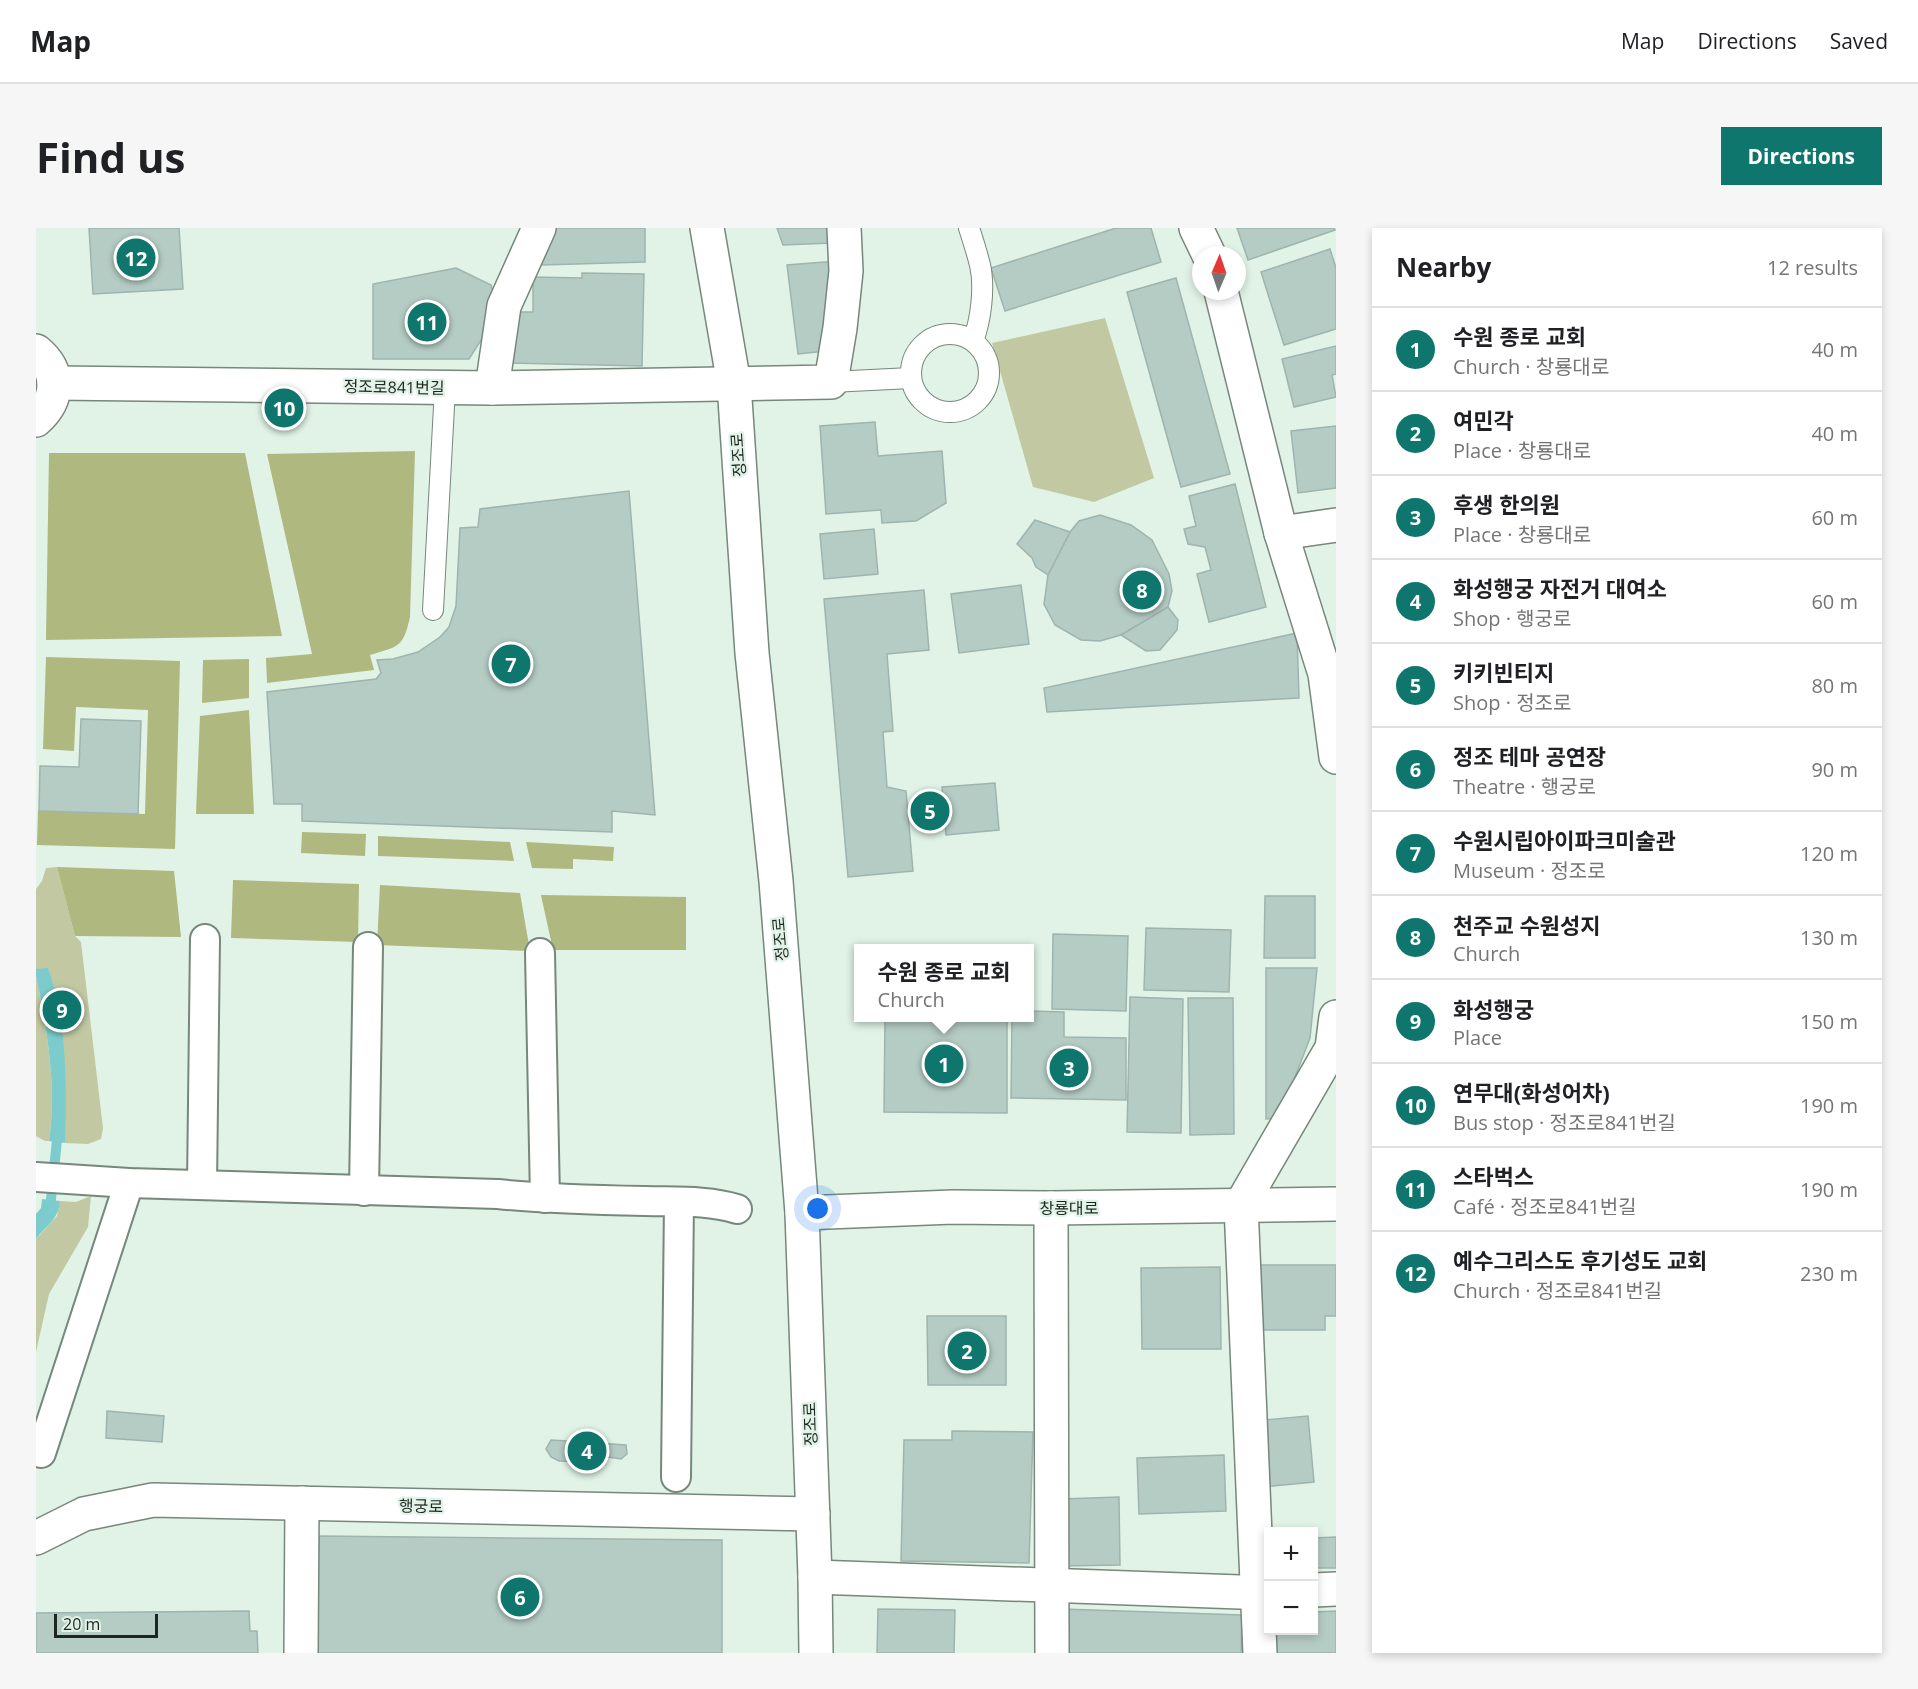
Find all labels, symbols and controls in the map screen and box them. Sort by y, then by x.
text: Map [30,22,91,60]
text: Map [1621,27,1664,55]
text: Directions [1697,27,1797,55]
text: Saved [1830,27,1888,55]
button: Directions [1721,127,1882,185]
text: Find us [36,128,185,185]
pin: 12 [116,236,156,280]
north arrow [1192,246,1246,300]
text: Nearby [1396,249,1491,285]
text: 12 results [1767,254,1858,281]
pin: 11 [408,300,446,344]
text: 수원 종로 교회 [1453,321,1586,351]
text: 1 [1410,336,1421,363]
text: 40 m [1811,336,1858,363]
text: Church · 창룡대로 [1453,353,1609,380]
street label: 정조로841번길 [343,375,445,399]
pin: 10 [264,386,304,430]
text: 여민각 [1453,405,1514,435]
text: 2 [1410,420,1421,447]
text: 40 m [1811,420,1858,447]
street label: 정조로 [725,432,751,478]
text: Place · 창룡대로 [1453,437,1591,464]
text: 후생 한의원 [1453,489,1560,519]
text: 3 [1410,504,1421,531]
text: 60 m [1811,504,1858,531]
text: Place · 창룡대로 [1453,521,1591,548]
pin: 8 [1122,568,1162,613]
text: 화성행궁 자전거 대여소 [1453,573,1667,603]
text: 4 [1410,588,1421,615]
text: 60 m [1811,588,1858,615]
text: Shop · 행궁로 [1453,605,1571,632]
pin: 7 [492,642,530,686]
text: 키키빈티지 [1453,657,1554,687]
text: 5 [1410,672,1421,699]
text: 80 m [1811,672,1858,699]
text: Shop · 정조로 [1453,689,1571,716]
text: 정조 테마 공연장 [1453,741,1606,771]
text: 6 [1410,756,1421,783]
text: 90 m [1811,756,1858,783]
text: Theatre · 행궁로 [1453,773,1596,800]
pin: 5 [910,788,950,834]
text: 수원시립아이파크미술관 [1453,825,1676,855]
text: 7 [1410,840,1421,867]
text: 120 m [1800,840,1858,867]
text: Museum · 정조로 [1453,857,1606,884]
text: 천주교 수원성지 [1453,910,1600,940]
street label: 정조로 [767,916,793,962]
text: 8 [1410,924,1421,951]
text: 130 m [1800,924,1858,951]
text: Church [1453,940,1520,967]
popup [854,944,1034,1022]
text: 수원 종로 교회 [878,956,1010,986]
text: Church [878,986,945,1013]
pin: 9 [42,988,82,1032]
text: 화성행궁 [1453,994,1534,1024]
text: 9 [1410,1008,1421,1035]
text: 150 m [1800,1008,1858,1035]
text: Place [1453,1024,1502,1051]
pin: 1 [924,1042,964,1086]
pin: 3 [1050,1046,1088,1090]
text: 연무대(화성어차) [1453,1077,1610,1107]
text: 10 [1404,1092,1427,1119]
text: 190 m [1800,1092,1858,1119]
text: Bus stop · 정조로841번길 [1453,1109,1676,1136]
text: 스타벅스 [1453,1161,1534,1191]
text: 11 [1404,1176,1427,1203]
text: 190 m [1800,1176,1858,1203]
text: Café · 정조로841번길 [1453,1193,1637,1220]
your location [803,1194,832,1223]
street label: 창룡대로 [1040,1197,1099,1219]
text: 예수그리스도 후기성도 교회 [1453,1245,1707,1275]
text: 12 [1404,1260,1427,1287]
text: 230 m [1800,1260,1858,1287]
text: Church · 정조로841번길 [1453,1277,1662,1304]
pin: 2 [948,1328,986,1374]
street label: 정조로 [798,1401,822,1446]
pin: 4 [568,1428,606,1474]
street label: 행궁로 [399,1495,444,1517]
map controls [1264,1527,1318,1635]
button: + [1264,1527,1318,1581]
pin: 6 [500,1574,540,1620]
button: − [1264,1581,1318,1635]
scale bar [54,1611,158,1638]
text: 20 m [63,1613,100,1635]

